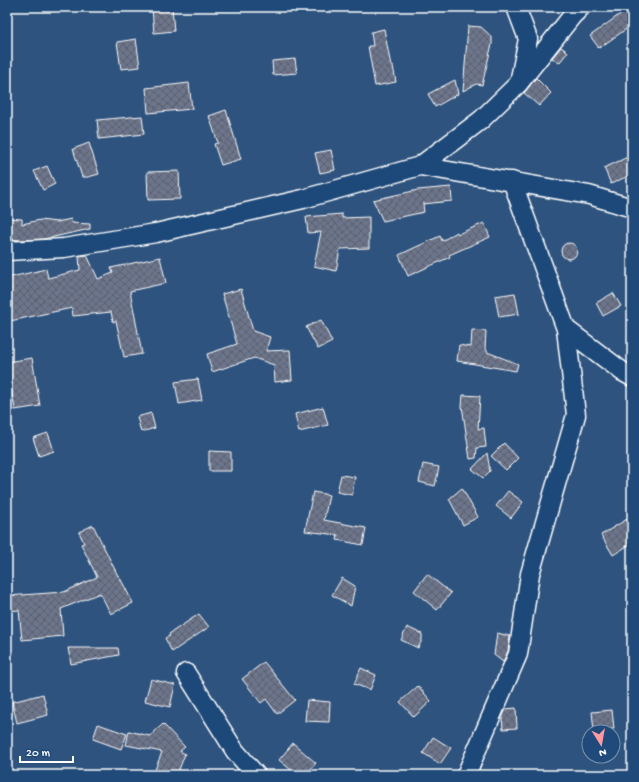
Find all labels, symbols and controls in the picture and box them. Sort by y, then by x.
north arrow [581,724,621,764]
scale bar [20,738,73,764]
text: N [598,745,607,758]
text: 20 m [26,747,51,761]

